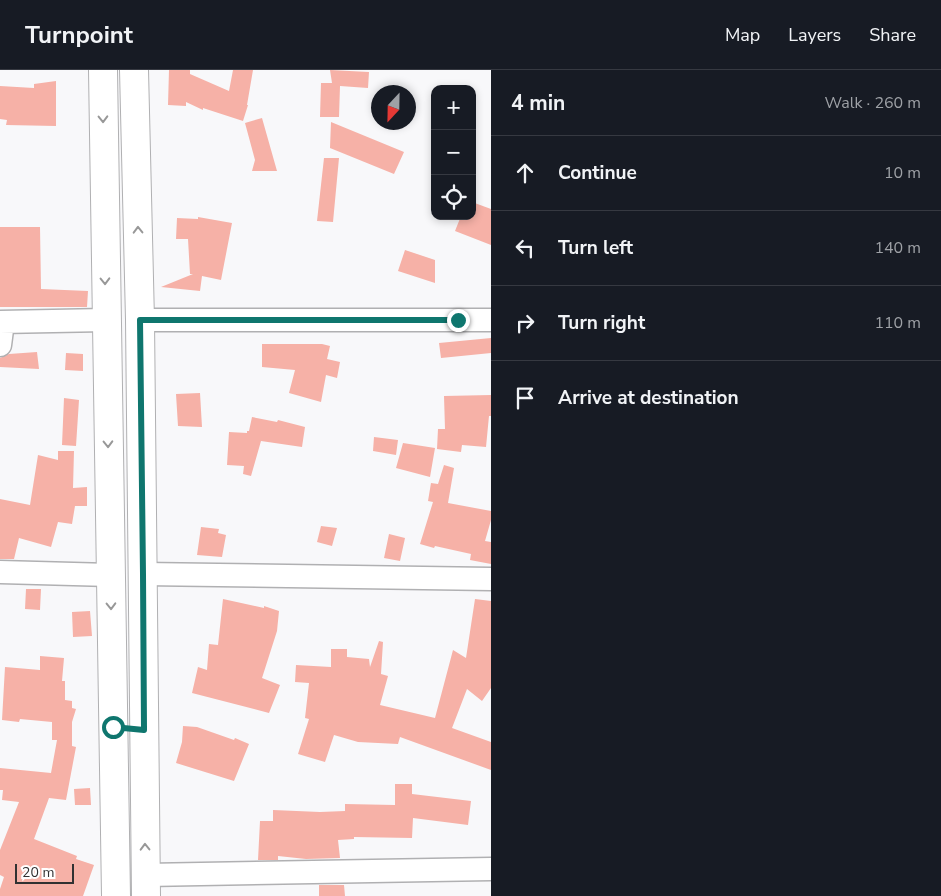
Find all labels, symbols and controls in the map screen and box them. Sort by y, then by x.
text: Turnpoint [25,19,133,51]
text: Map [725,23,760,47]
text: Layers [788,23,841,47]
text: Share [869,23,916,47]
north arrow [371,85,416,130]
map controls [431,85,476,220]
button: + [431,85,476,130]
text: 4 min [511,89,565,117]
text: Walk · 260 m [825,92,921,114]
one-way arrow [98,115,108,123]
button: − [431,130,476,175]
icon: ahead [511,159,539,187]
text: Continue [558,160,637,186]
text: 10 m [884,162,921,184]
button: locate [431,175,476,220]
one-way arrow [132,226,143,234]
icon: left [511,234,539,262]
text: Turn left [558,235,633,261]
text: 140 m [874,237,921,259]
one-way arrow [100,278,110,285]
route end [447,309,470,332]
icon: right [511,309,539,337]
text: Turn right [558,310,645,336]
text: 110 m [874,312,921,334]
icon: arrive [511,384,539,412]
text: Arrive at destination [558,385,739,411]
one-way arrow [103,440,113,448]
one-way arrow [106,602,116,610]
route start [102,716,125,739]
one-way arrow [140,843,151,851]
scale bar [15,861,74,884]
text: 20 m [22,863,54,882]

